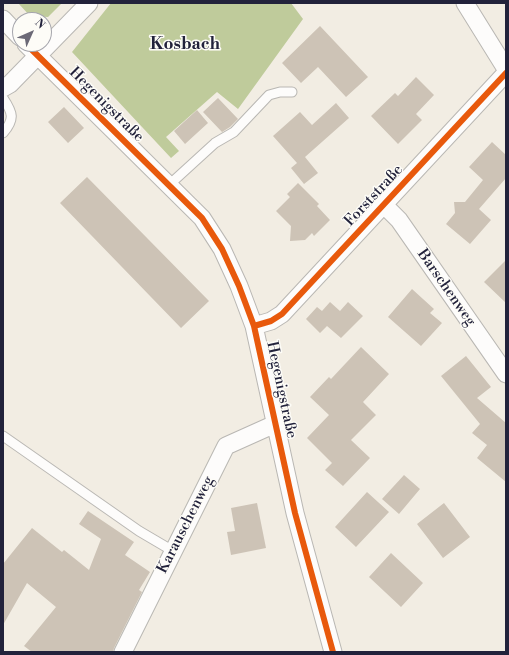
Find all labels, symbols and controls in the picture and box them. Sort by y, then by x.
north arrow [12,12,52,52]
text: N [32,16,48,32]
district label: Kosbach [150,35,220,55]
street label: Hegenigstraße [65,64,147,146]
street label: Forststraße [341,161,407,231]
street label: Barschenweg [413,246,479,330]
street label: Hegenigstraße [262,340,300,440]
street label: Karauschenweg [154,473,218,577]

